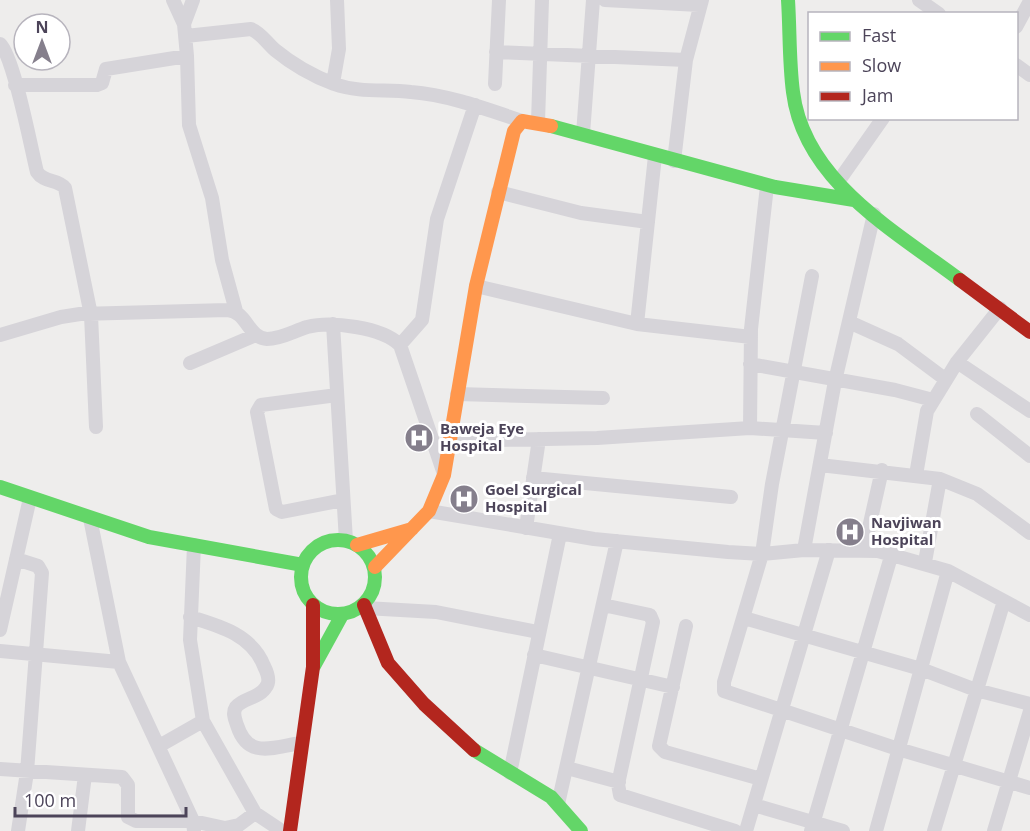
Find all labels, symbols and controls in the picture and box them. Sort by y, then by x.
north arrow [12,12,72,72]
legend [808,12,1018,120]
text: N [35,16,49,38]
text: Fast [862,23,896,47]
text: Slow [862,53,901,77]
text: Jam [860,83,894,107]
place label: Baweja Eye Hospital [440,418,524,455]
hospital icon: Baweja Eye Hospital [403,422,435,454]
place label: Goel Surgical Hospital [485,479,582,516]
hospital icon: Goel Surgical Hospital [448,483,480,515]
place label: Navjiwan Hospital [871,512,942,549]
hospital icon: Navjiwan Hospital [834,516,866,548]
scale bar [15,780,186,818]
text: 100 m [24,788,76,812]

